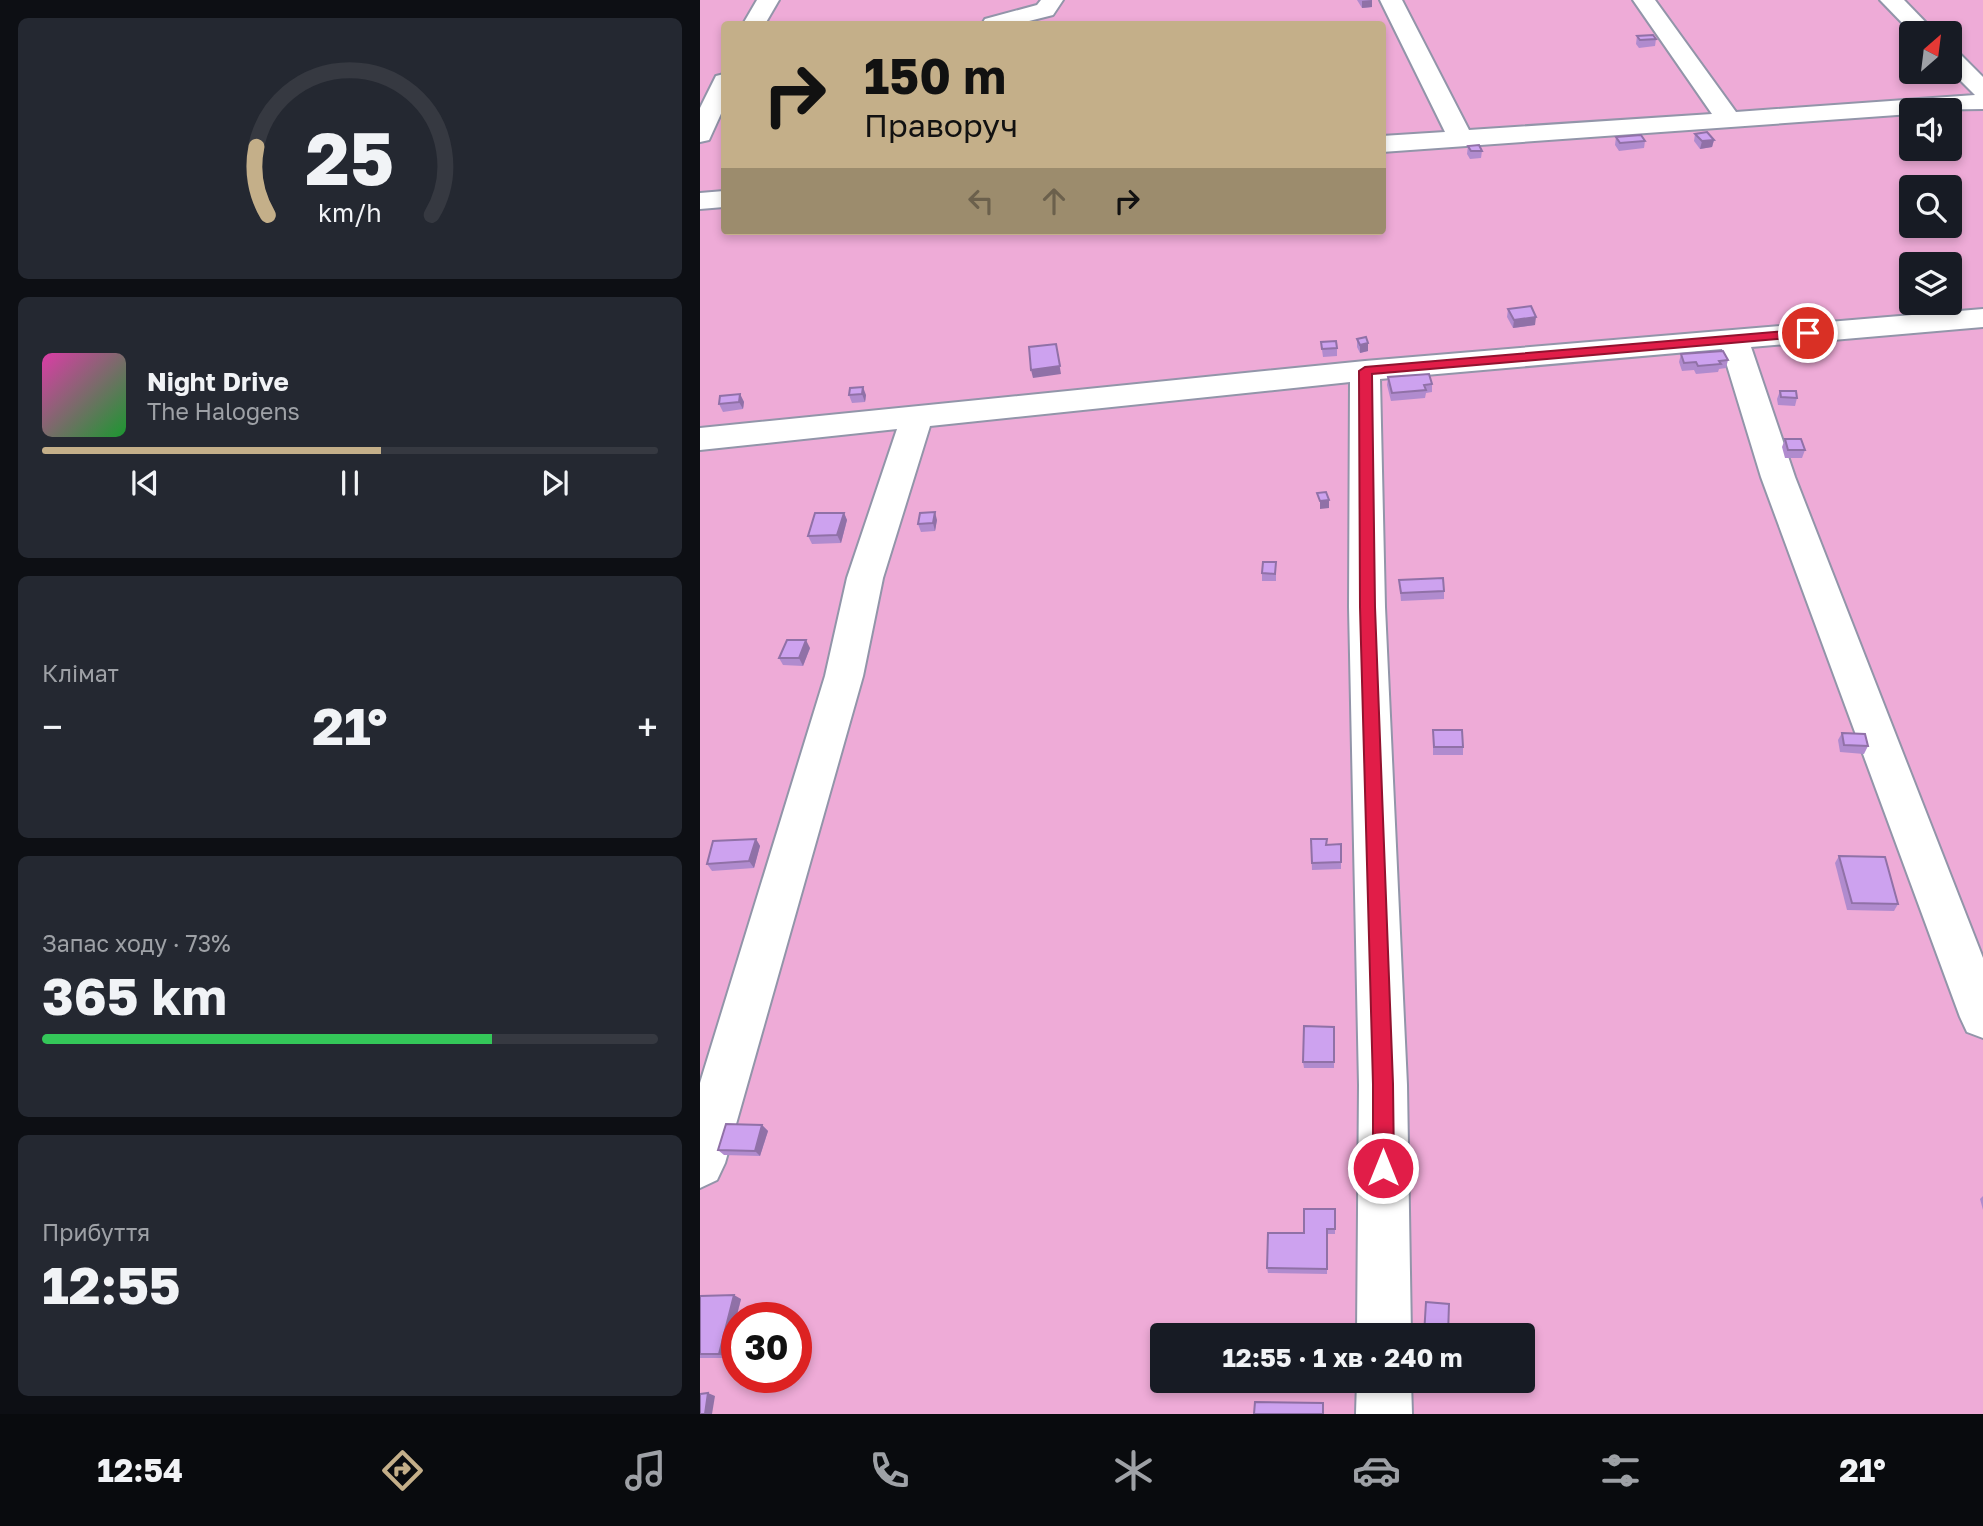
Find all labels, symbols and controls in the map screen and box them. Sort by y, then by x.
north arrow [1899,21,1962,84]
map controls [1899,21,1962,315]
text: 150 m [864,46,1006,105]
icon: right [749,49,840,140]
button: sound [1899,98,1962,161]
text: Праворуч [864,106,1018,144]
text: 25 [306,114,394,201]
button: search [1899,175,1962,238]
icon: left [962,182,1000,220]
icon: ahead [1035,182,1073,220]
icon: right [1108,182,1146,220]
text: km/h [318,196,382,227]
button: layers [1899,252,1962,315]
pin [1778,303,1838,363]
icon: arrive [1789,314,1827,352]
text: Night Drive [147,366,289,397]
text: The Halogens [147,397,300,425]
icon: previous [126,464,164,502]
icon: pause [331,464,369,502]
icon: next [536,464,574,502]
text: Клімат [42,659,119,687]
text: 21° [312,694,388,756]
text: − [42,704,63,749]
text: + [637,704,658,749]
text: Запас ходу · 73% [42,929,231,957]
text: 365 km [42,964,227,1026]
position arrow [1346,1131,1420,1205]
text: Прибуття [42,1218,150,1246]
text: 12:55 [42,1253,181,1315]
speed limit sign: 30 [721,1302,812,1393]
text: 12:55 · 1 хв · 240 m [1222,1342,1463,1373]
icon: directions [378,1446,427,1495]
icon: music [621,1446,670,1495]
icon: phone [865,1446,914,1495]
icon: climate [1109,1446,1158,1495]
icon: car [1352,1446,1401,1495]
icon: filters [1596,1446,1645,1495]
text: 12:54 [97,1451,183,1489]
text: 21° [1839,1451,1886,1489]

